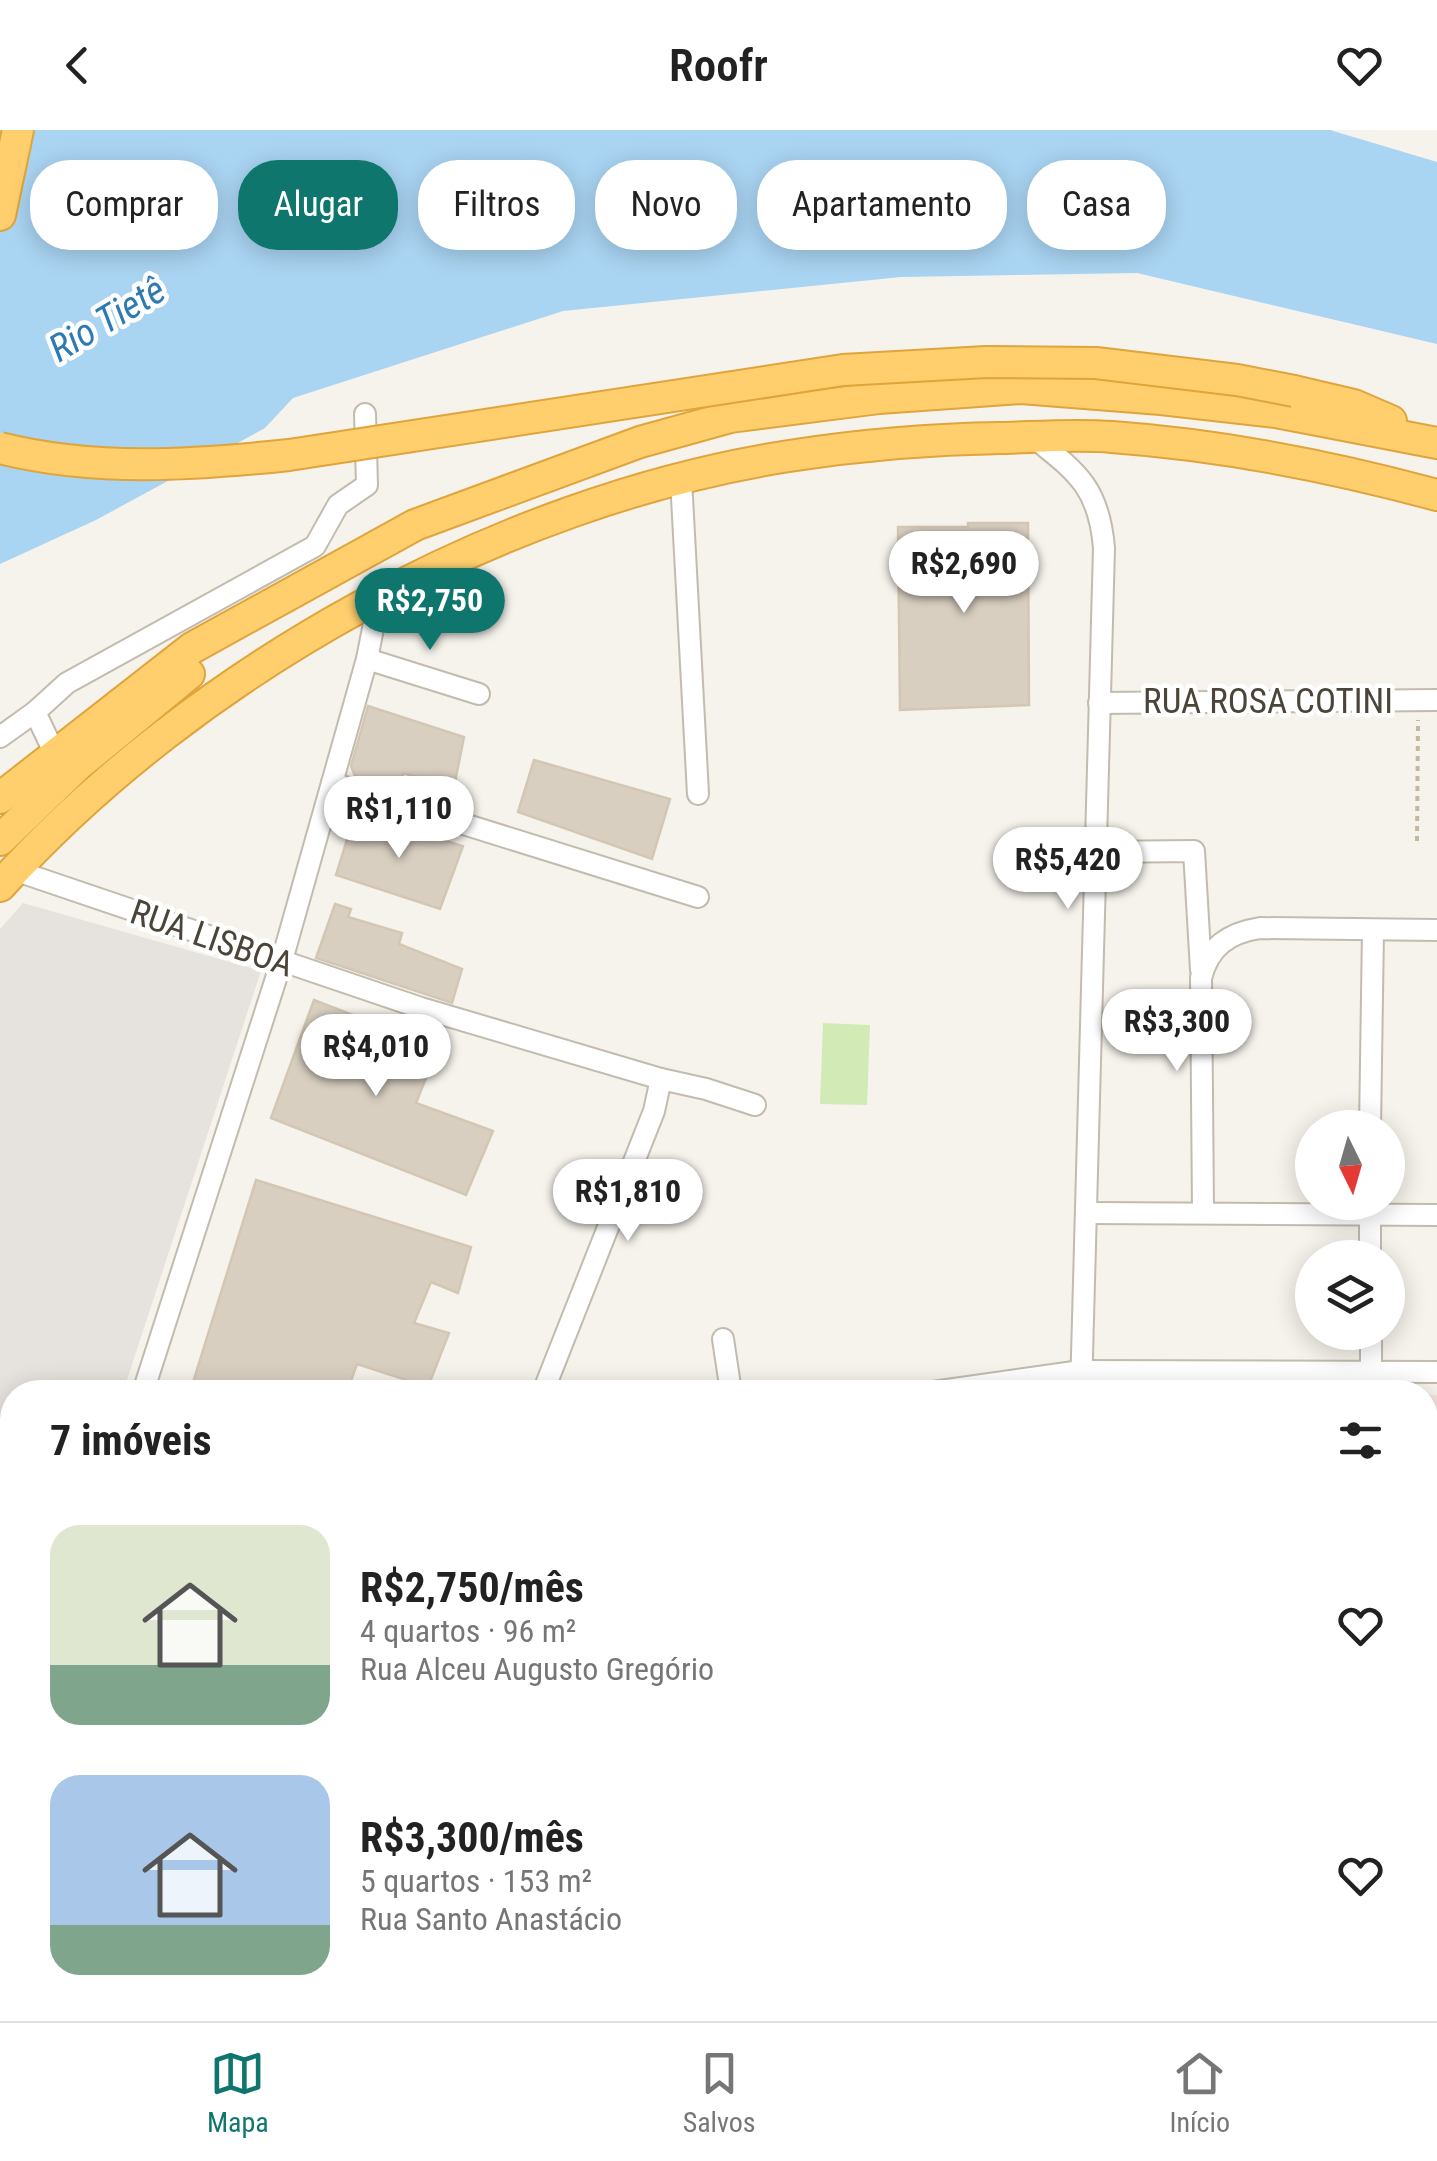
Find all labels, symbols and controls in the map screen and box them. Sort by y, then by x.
icon: back [50,38,105,93]
icon: heart [1332,38,1387,93]
text: Roofr [669,39,768,92]
chip: Comprar [30,160,218,250]
chip: Alugar [238,160,398,250]
chip: Filtros [418,160,575,250]
chip: Novo [595,160,737,250]
chip: Apartamento [757,160,1007,250]
chip: Casa [1027,160,1166,250]
water label: Rio Tietê [41,267,173,371]
pin: R$2,690 [872,531,1056,616]
text: R$2,690 [911,544,1017,582]
pin: R$2,750 [338,568,522,653]
text: R$2,750 [377,581,483,619]
street label: RUA ROSA COTINI [1143,681,1393,722]
pin: R$1,110 [307,776,491,861]
text: R$1,110 [346,789,452,827]
pin: R$5,420 [976,827,1160,912]
text: R$5,420 [1015,840,1121,878]
street label: RUA LISBOA [125,891,299,985]
pin: R$3,300 [1085,989,1269,1074]
text: R$3,300 [1124,1002,1230,1040]
pin: R$4,010 [284,1014,468,1099]
text: R$4,010 [323,1027,429,1065]
north arrow [1295,1110,1405,1220]
map controls [1295,1110,1405,1350]
pin: R$1,810 [536,1159,720,1244]
text: R$1,810 [575,1172,681,1210]
button: layers [1295,1240,1405,1350]
icon: filters [1333,1413,1388,1468]
text: 7 imóveis [50,1416,212,1465]
text: R$2,750/mês [360,1563,584,1612]
icon: home [130,1565,250,1685]
icon: heart [1333,1598,1388,1653]
text: 4 quartos · 96 m² [360,1612,576,1650]
text: Rua Alceu Augusto Gregório [360,1650,714,1688]
text: R$3,300/mês [360,1813,584,1862]
icon: home [130,1815,250,1935]
icon: heart [1333,1848,1388,1903]
text: 5 quartos · 153 m² [360,1862,592,1900]
text: Rua Santo Anastácio [360,1900,622,1938]
tab: Mapa [207,2046,269,2139]
tab: Salvos [683,2046,756,2139]
tab: Início [1169,2046,1230,2139]

